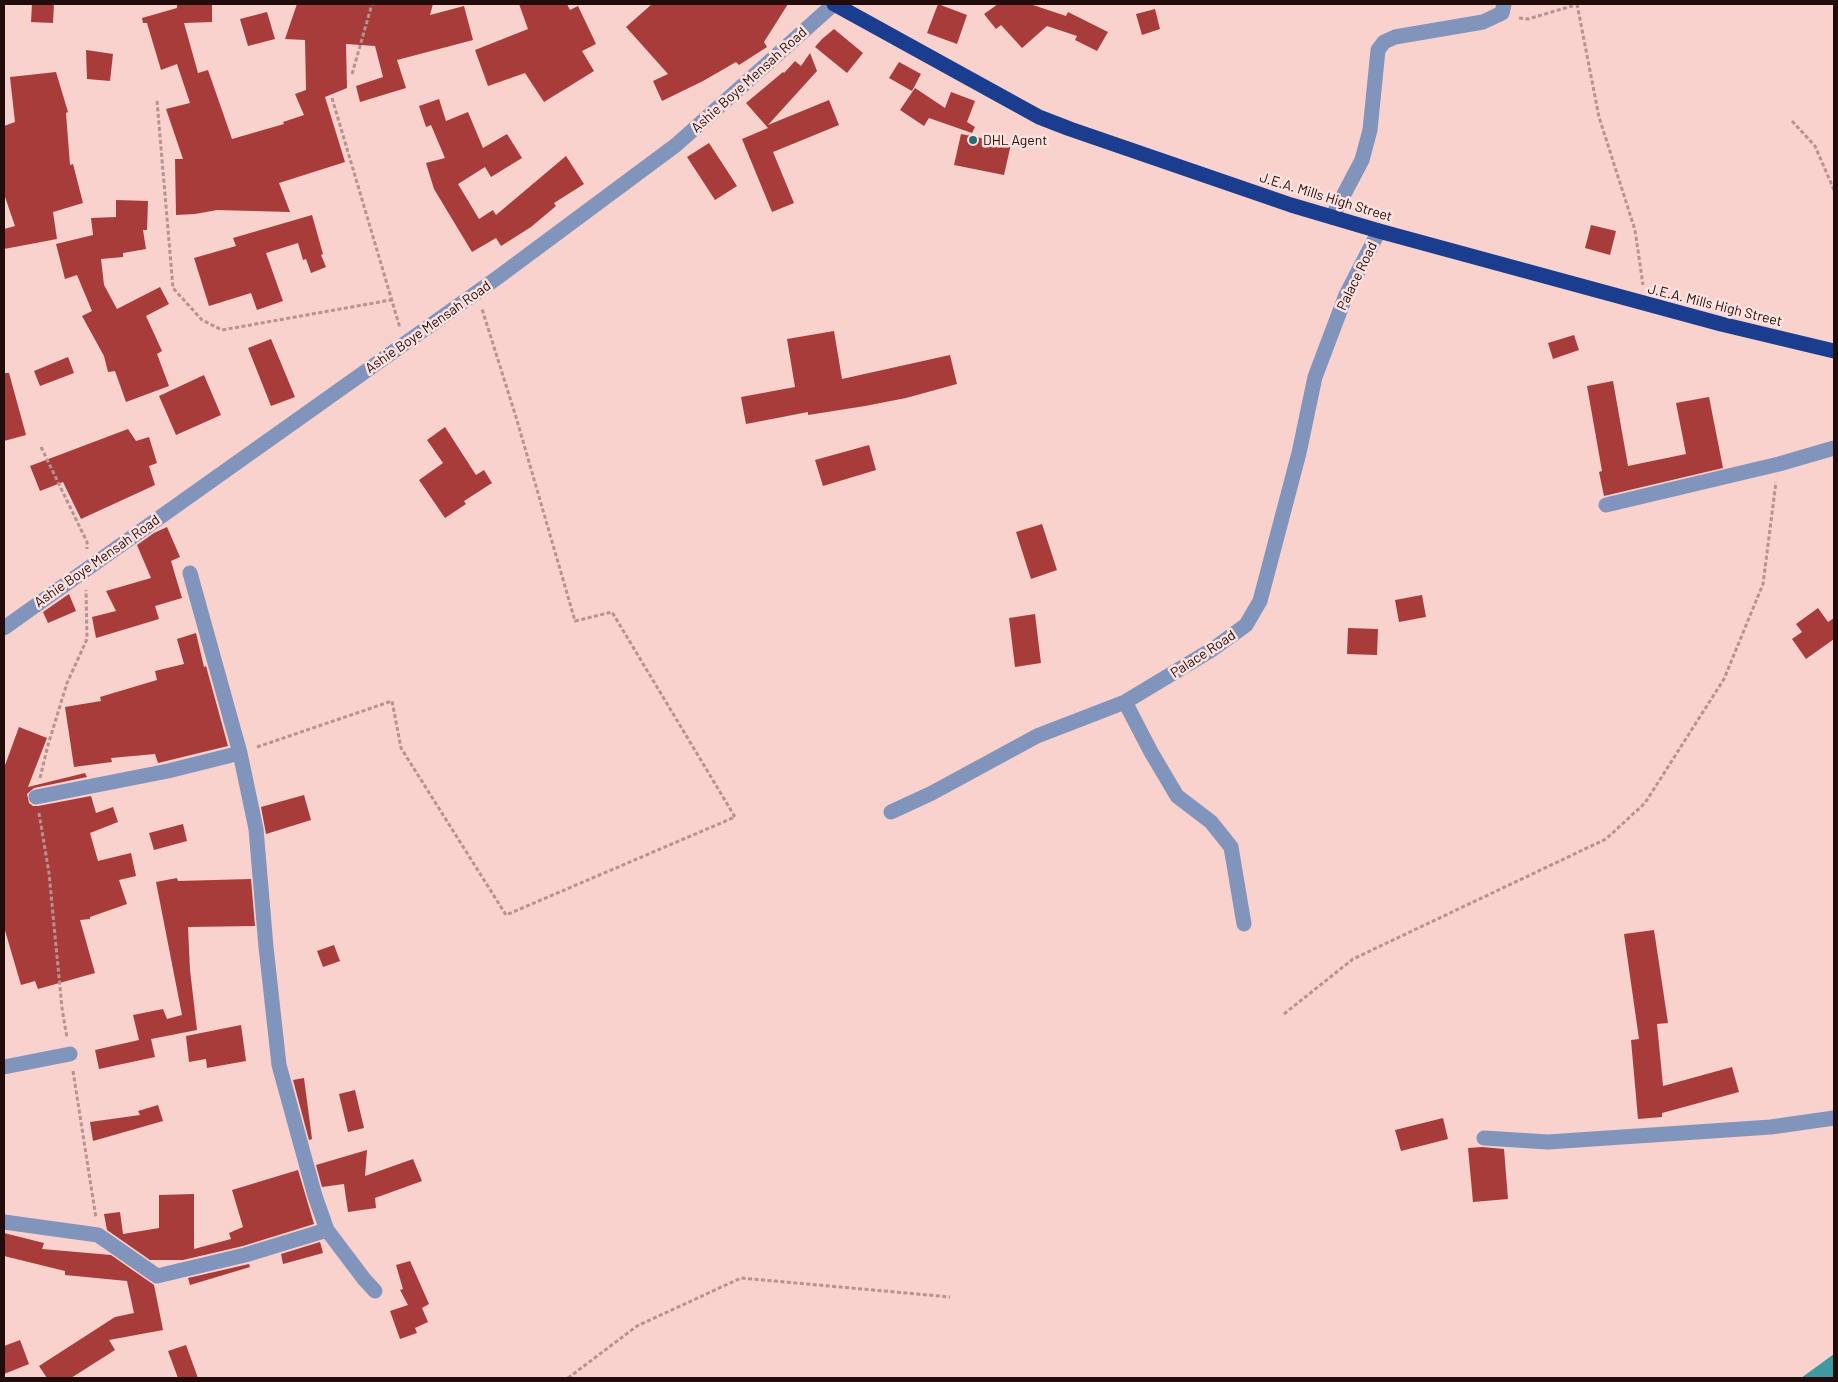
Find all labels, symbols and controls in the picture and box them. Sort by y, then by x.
street label: Ashie Boye Mensah Road [688,24,810,136]
place label: DHL Agent [983,132,1047,148]
marker: DHL Agent [967,134,979,146]
street label: J.E.A. Mills High Street [1258,169,1394,225]
street label: Palace Road [1333,239,1381,313]
street label: Ashie Boye Mensah Road [362,277,494,377]
street label: J.E.A. Mills High Street [1646,280,1784,330]
street label: Ashie Boye Mensah Road [31,511,163,611]
street label: Palace Road [1167,627,1239,681]

